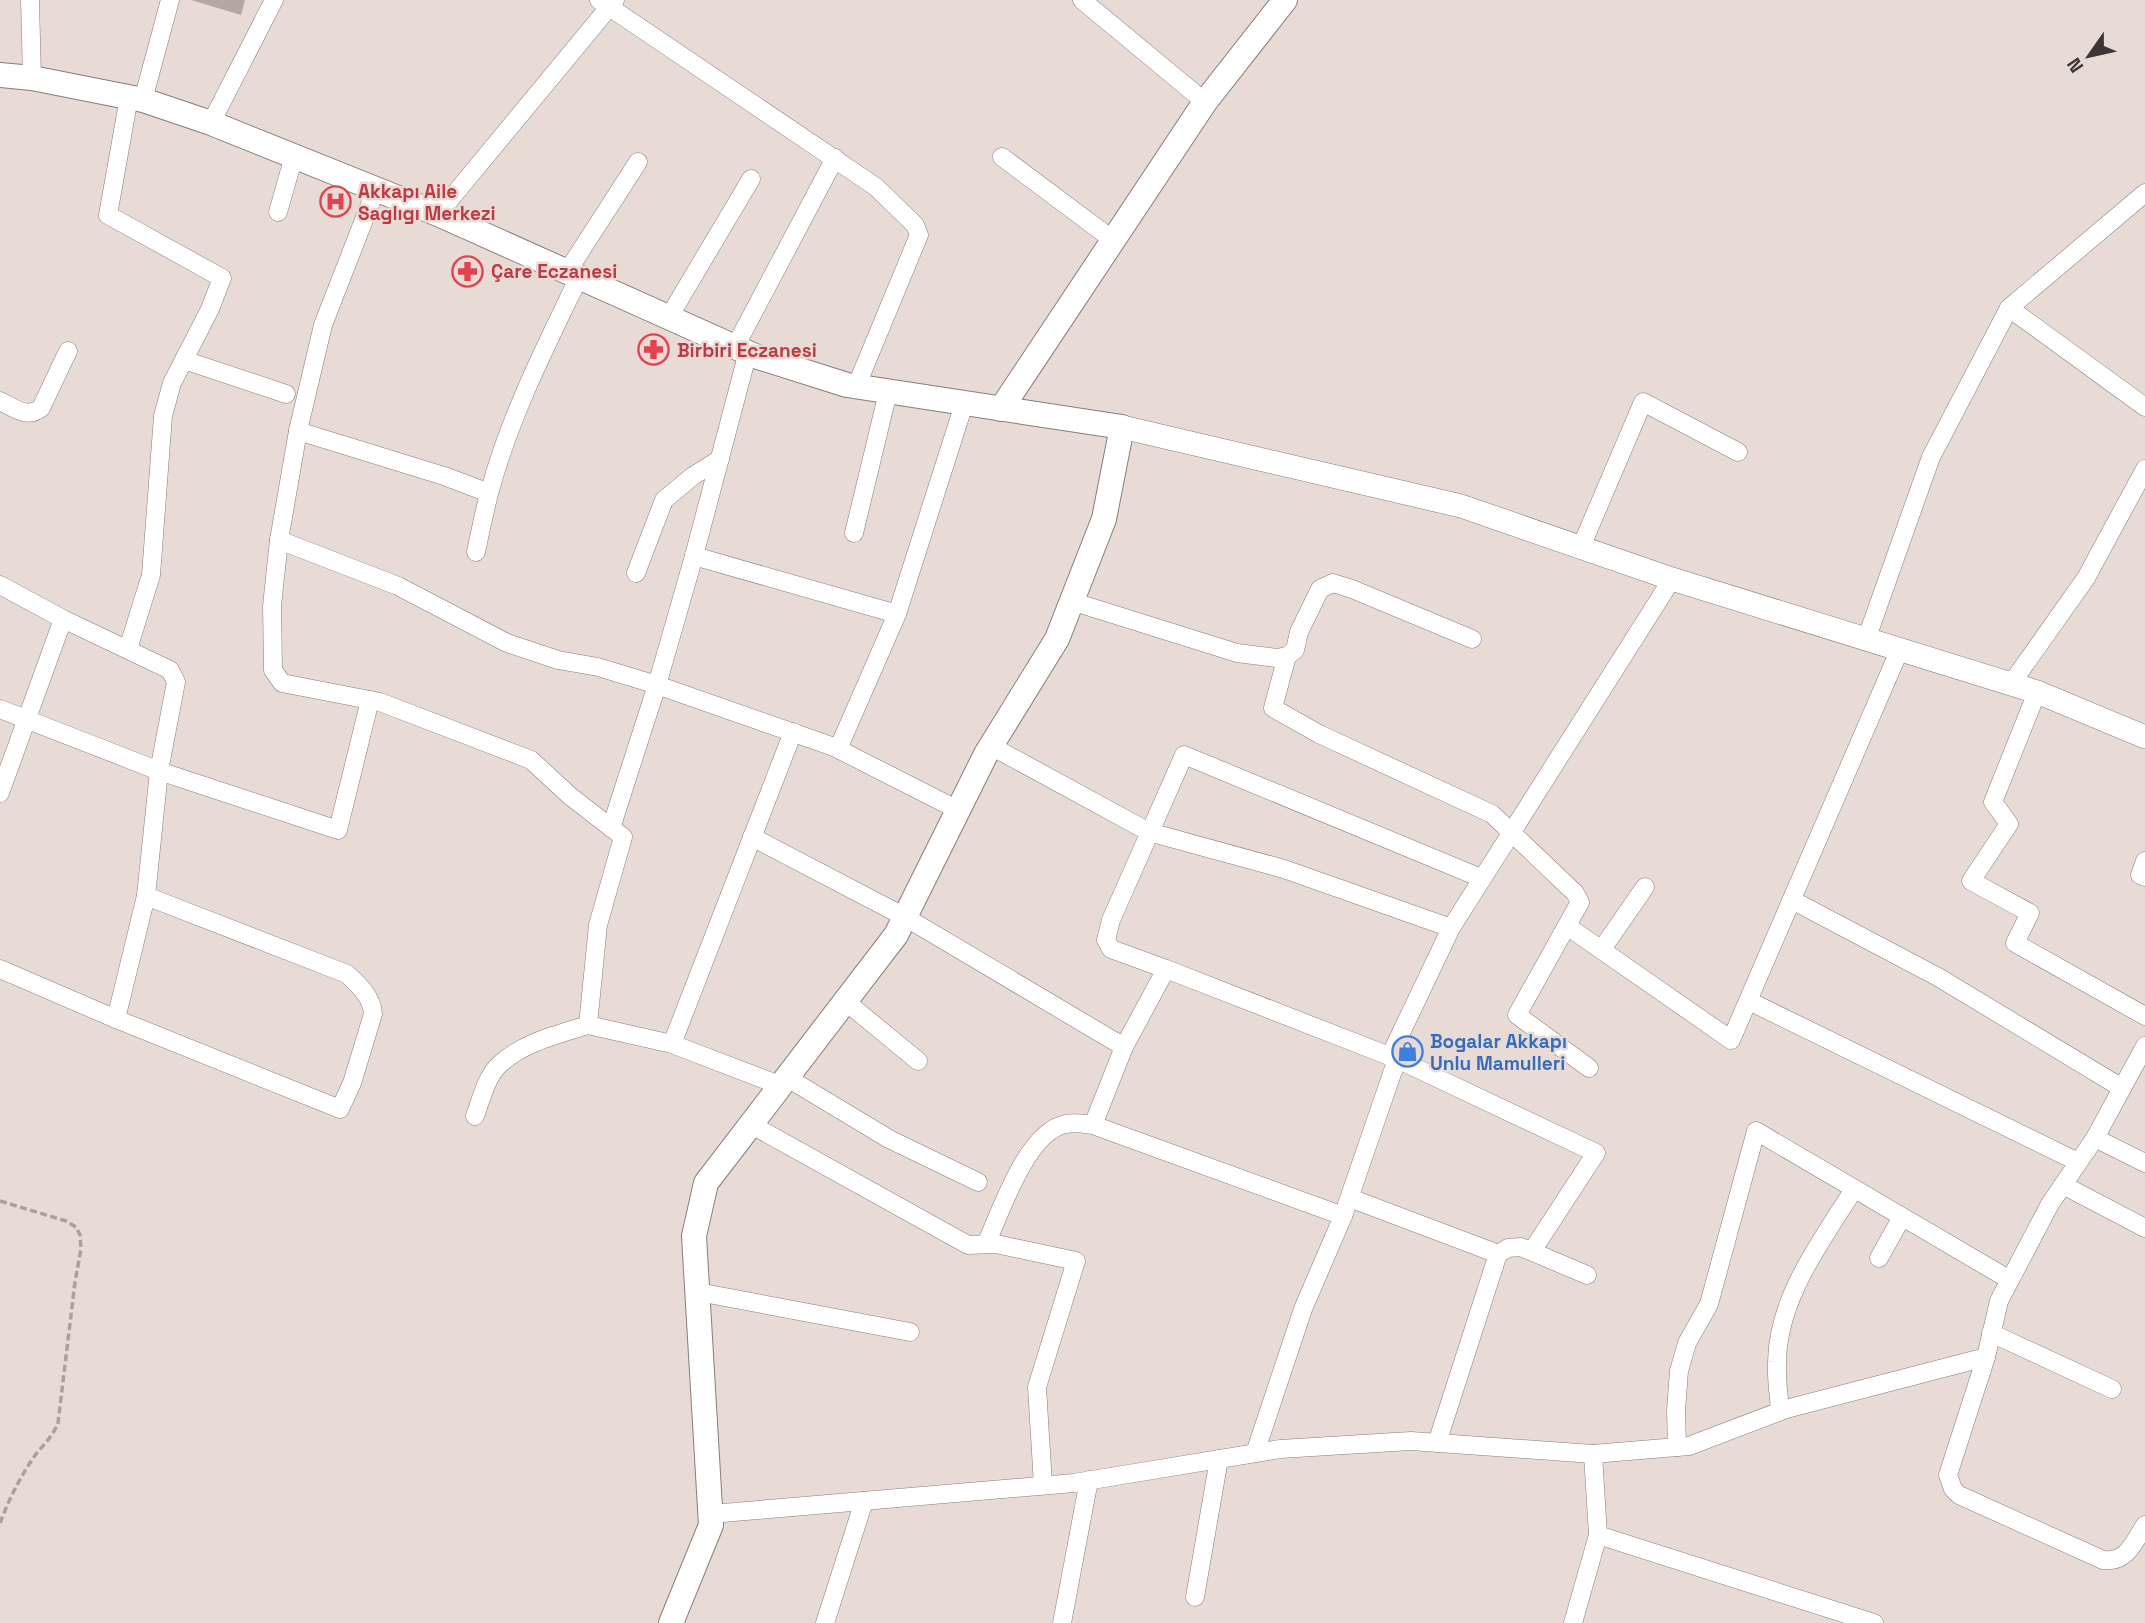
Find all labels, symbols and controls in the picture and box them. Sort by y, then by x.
north arrow [2054,21,2124,91]
text: N [2061,53,2089,77]
place label: Akkapı Aile Saglıgı Merkezi [358,179,496,226]
hospital icon: Akkapı Aile Saglıgı Merkezi [318,185,352,219]
pharmacy icon: Çare Eczanesi [451,254,485,288]
place label: Çare Eczanesi [491,259,617,284]
pharmacy icon: Birbiri Eczanesi [637,333,671,367]
place label: Birbiri Eczanesi [677,338,817,363]
place label: Bogalar Akkapı Unlu Mamulleri [1430,1029,1567,1076]
shop icon: Bogalar Akkapı Unlu Mamulleri [1390,1035,1424,1069]

